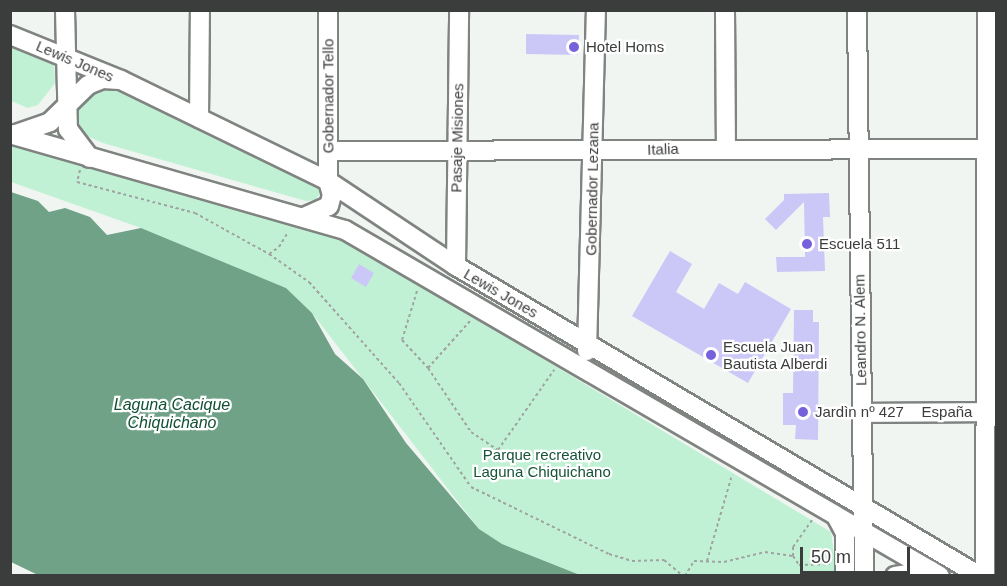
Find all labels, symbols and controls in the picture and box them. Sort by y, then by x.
street label: Lewis Jones [33,37,117,85]
street label: Gobernador Tello [319,38,337,154]
place label: Hotel Homs [586,38,664,56]
marker: Hotel Homs [567,40,581,54]
street label: Pasaje Misiones [447,83,467,193]
street label: Gobernador Lezana [582,122,602,256]
street label: Italia [647,139,679,159]
place label: Escuela 511 [819,235,900,253]
marker: Escuela 511 [800,237,814,251]
street label: Lewis Jones [461,265,541,321]
street label: Leandro N. Alem [850,274,870,386]
place label: Escuela Juan Bautista Alberdi [723,337,828,372]
marker: Escuela Juan Bautista Alberdi [704,348,718,362]
water label: Laguna Cacique Chiquichano [114,395,230,433]
place label: Jardìn nº 427 [815,403,904,421]
street label: España [922,403,972,421]
marker: Jardìn nº 427 [796,405,810,419]
park label: Parque recreativo Laguna Chiquichano [473,445,611,480]
scale bar [803,535,912,573]
text: 50 m [811,547,851,567]

